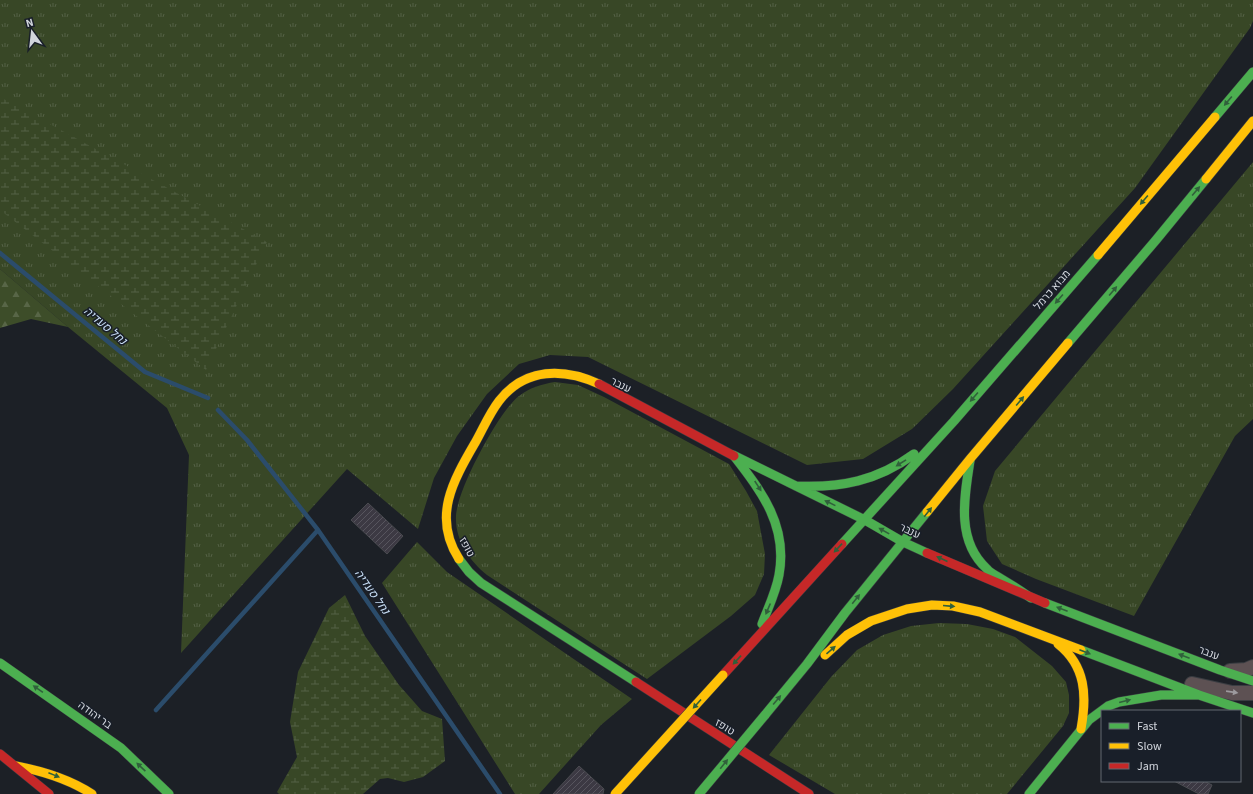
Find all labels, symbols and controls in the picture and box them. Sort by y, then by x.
north arrow [12,12,52,52]
text: N [24,15,35,31]
one-way arrow [1223,96,1232,107]
one-way arrow [1192,186,1201,196]
one-way arrow [1139,195,1148,206]
street label: מבוא כרמל [1030,266,1074,313]
one-way arrow [1108,285,1117,296]
one-way arrow [1055,294,1064,305]
water label: נחל סעדיה [80,303,132,350]
street label: ענבר [608,373,634,397]
one-way arrow [970,393,979,402]
one-way arrow [1016,395,1025,406]
one-way arrow [896,459,906,467]
one-way arrow [754,481,762,491]
one-way arrow [824,500,835,506]
one-way arrow [924,506,932,517]
street label: ענבר [897,520,923,542]
one-way arrow [878,527,890,534]
street label: טופז [455,534,479,560]
one-way arrow [833,543,843,553]
one-way arrow [937,556,948,562]
water label: נחל סעדיה [350,566,395,619]
one-way arrow [851,594,860,605]
one-way arrow [943,602,955,609]
one-way arrow [765,604,771,615]
one-way arrow [1056,606,1068,612]
street label: ענבר [1196,642,1222,664]
one-way arrow [825,645,836,654]
one-way arrow [1079,650,1091,656]
one-way arrow [1177,653,1189,659]
one-way arrow [732,655,741,666]
one-way arrow [32,685,43,693]
one-way arrow [1225,689,1238,695]
one-way arrow [773,694,782,705]
street label: בר יהודה [75,698,115,733]
one-way arrow [1119,698,1131,704]
one-way arrow [692,699,701,709]
legend [1101,710,1241,782]
street label: טופז [712,715,738,739]
text: Fast [1137,718,1157,735]
text: Slow [1137,738,1162,755]
one-way arrow [720,758,729,769]
text: Jam [1137,758,1159,775]
one-way arrow [136,763,146,772]
one-way arrow [48,772,60,778]

